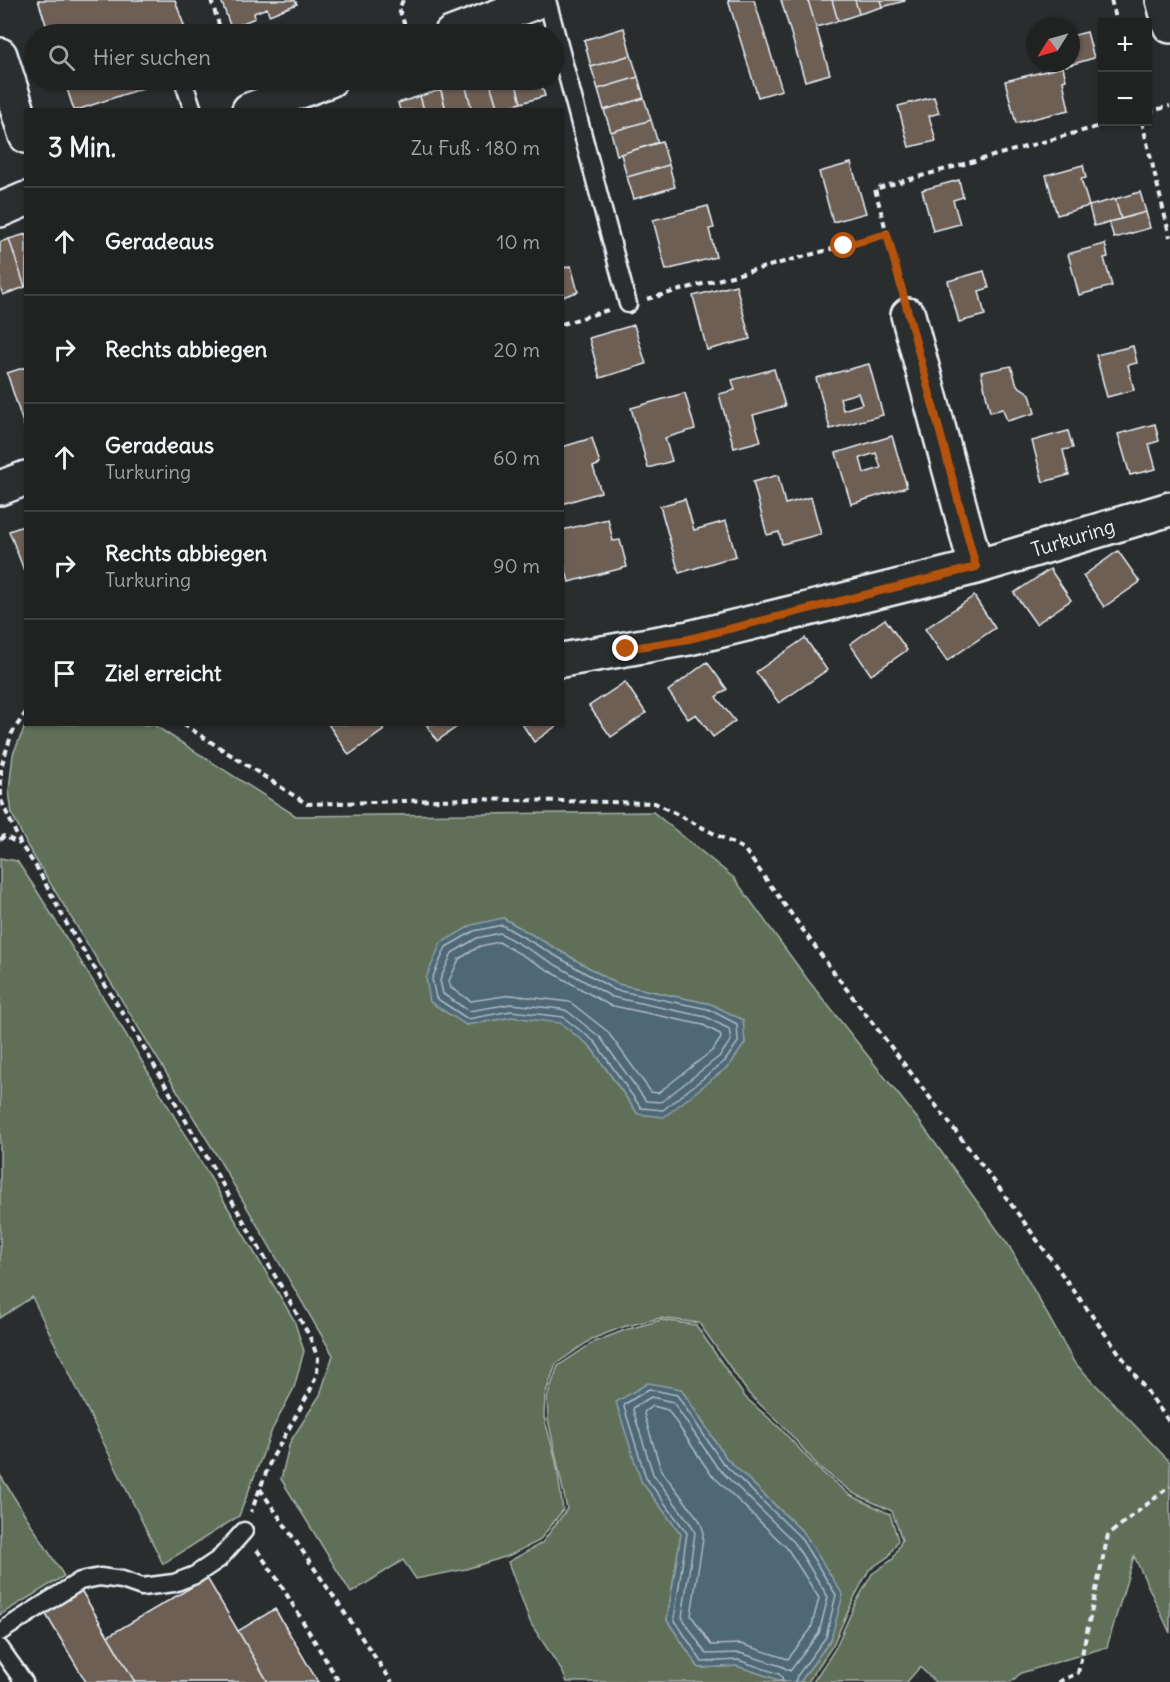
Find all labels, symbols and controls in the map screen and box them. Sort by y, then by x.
north arrow [1026,18,1080,72]
map controls [1098,18,1152,126]
button: + [1098,18,1152,72]
search box [24,24,564,90]
icon: search [45,41,78,74]
text: Hier suchen [93,43,211,71]
button: − [1098,72,1152,126]
text: 3 Min. [48,131,116,164]
text: Zu Fuß · 180 m [411,135,540,160]
icon: ahead [48,225,81,258]
text: Geradeaus [105,227,214,255]
text: 10 m [497,229,540,254]
route start [830,232,856,258]
icon: right [48,333,81,366]
text: Rechts abbiegen [105,335,267,363]
text: 20 m [494,337,540,362]
text: Geradeaus [105,431,214,459]
icon: ahead [48,441,81,474]
text: 60 m [493,445,540,470]
text: Turkuring [105,459,191,484]
street label: Turkuring [1028,513,1118,562]
text: Rechts abbiegen [105,539,267,567]
icon: right [48,549,81,582]
text: 90 m [493,553,540,578]
text: Turkuring [105,567,191,592]
route end [612,635,638,661]
icon: arrive [48,657,81,690]
text: Ziel erreicht [105,659,222,687]

